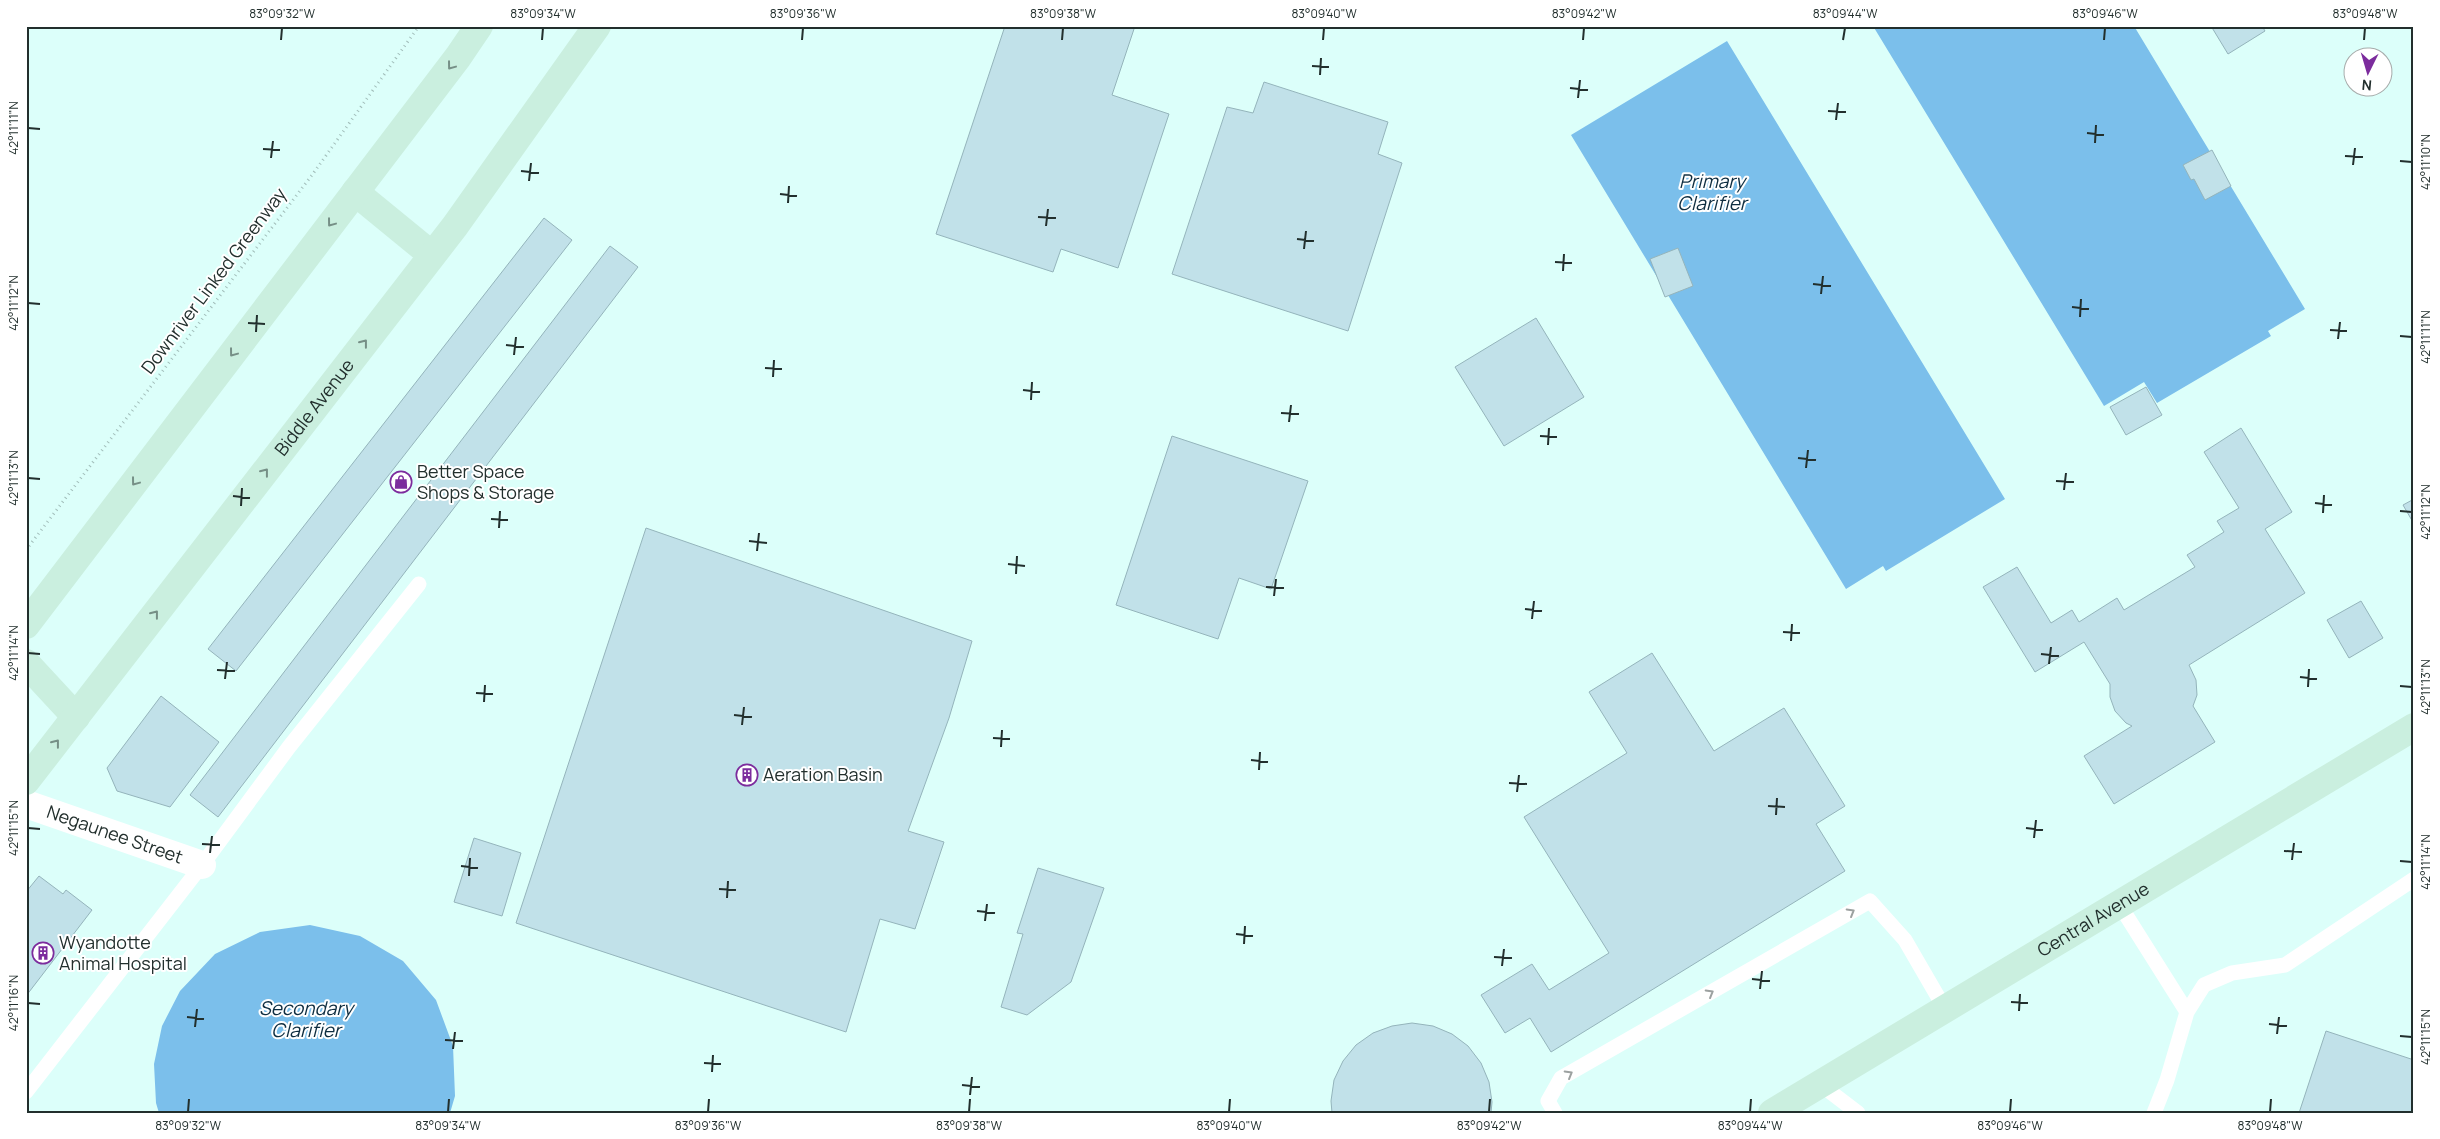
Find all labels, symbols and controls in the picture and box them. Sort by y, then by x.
text: 83°09'32"W [249,5,316,22]
text: 83°09'34"W [510,5,577,22]
text: 83°09'36"W [770,5,837,22]
text: 83°09'38"W [1030,5,1097,22]
text: 83°09'40"W [1291,5,1357,22]
text: 83°09'42"W [1552,5,1617,22]
text: 83°09'44"W [1813,5,1878,22]
text: 83°09'46"W [2072,5,2138,22]
text: 83°09'48"W [2333,5,2398,22]
north arrow [2342,48,2392,98]
one-way arrow [448,60,457,70]
text: N [2361,76,2373,95]
text: 42°11'11"N [5,101,22,155]
text: 42°11'10"N [2417,134,2434,190]
water label: Primary Clarifier [1677,168,1749,216]
street label: Downriver Linked Greenway [135,182,291,378]
one-way arrow [328,218,337,227]
text: 42°11'12"N [5,275,22,331]
text: 42°11'11"N [2417,310,2434,364]
one-way arrow [359,340,367,349]
one-way arrow [230,347,239,357]
street label: Biddle Avenue [269,353,359,460]
text: 42°11'13"N [5,450,22,506]
place label: Better Space Shops & Storage [417,459,554,504]
one-way arrow [259,468,268,478]
shop icon: Better Space Shops & Storage [389,470,413,494]
one-way arrow [132,476,140,485]
text: 42°11'12"N [2417,484,2434,540]
one-way arrow [150,611,158,620]
text: 42°11'14"N [5,625,22,681]
text: 42°11'13"N [2417,659,2434,715]
one-way arrow [50,739,59,749]
place label: Aeration Basin [763,762,883,786]
building icon: Aeration Basin [735,763,759,787]
street label: Negaunee Street [44,799,186,869]
text: 42°11'15"N [5,800,22,856]
text: 42°11'14"N [2417,834,2434,890]
street label: Central Avenue [2032,876,2153,962]
one-way arrow [1845,909,1854,919]
place label: Wyandotte Animal Hospital [59,930,187,975]
building icon: Wyandotte Animal Hospital [31,941,55,965]
text: 42°11'16"N [5,975,22,1031]
one-way arrow [1704,989,1713,999]
water label: Secondary Clarifier [259,995,356,1043]
text: 42°11'15"N [2417,1009,2434,1065]
one-way arrow [1563,1070,1572,1080]
text: 83°09'32"W [155,1117,222,1134]
text: 83°09'34"W [415,1117,482,1134]
text: 83°09'36"W [675,1117,742,1134]
text: 83°09'38"W [936,1117,1003,1134]
text: 83°09'40"W [1196,1117,1262,1134]
text: 83°09'42"W [1457,1117,1522,1134]
text: 83°09'44"W [1718,1117,1783,1134]
text: 83°09'46"W [1977,1117,2043,1134]
text: 83°09'48"W [2238,1117,2303,1134]

